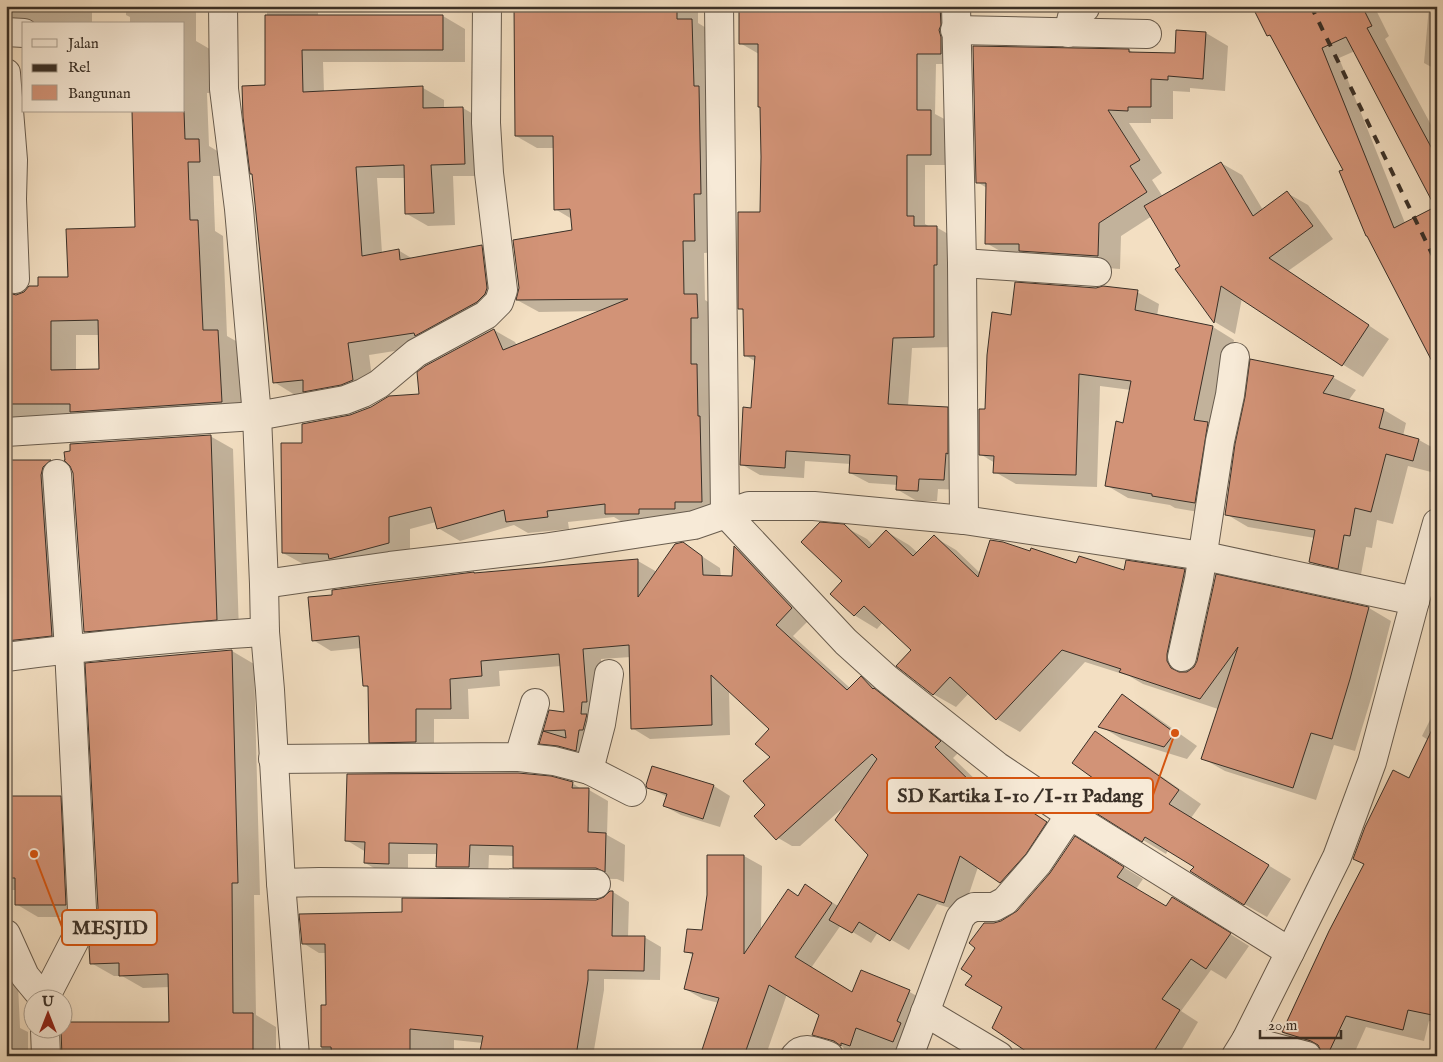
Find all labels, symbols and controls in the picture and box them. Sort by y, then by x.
legend [22,22,185,112]
text: Jalan [66,34,99,53]
text: Rel [68,58,91,77]
text: Bangunan [68,84,131,103]
callout: SD Kartika I-10 / I-11 Padang [887,778,1153,813]
text: SD Kartika I-10 / I-11 Padang [897,784,1144,809]
callout: MESJID [62,910,157,945]
text: MESJID [72,916,148,941]
north arrow [22,990,72,1040]
text: U [41,993,55,1011]
scale bar [1260,1007,1342,1039]
text: 20 m [1268,1016,1298,1035]

